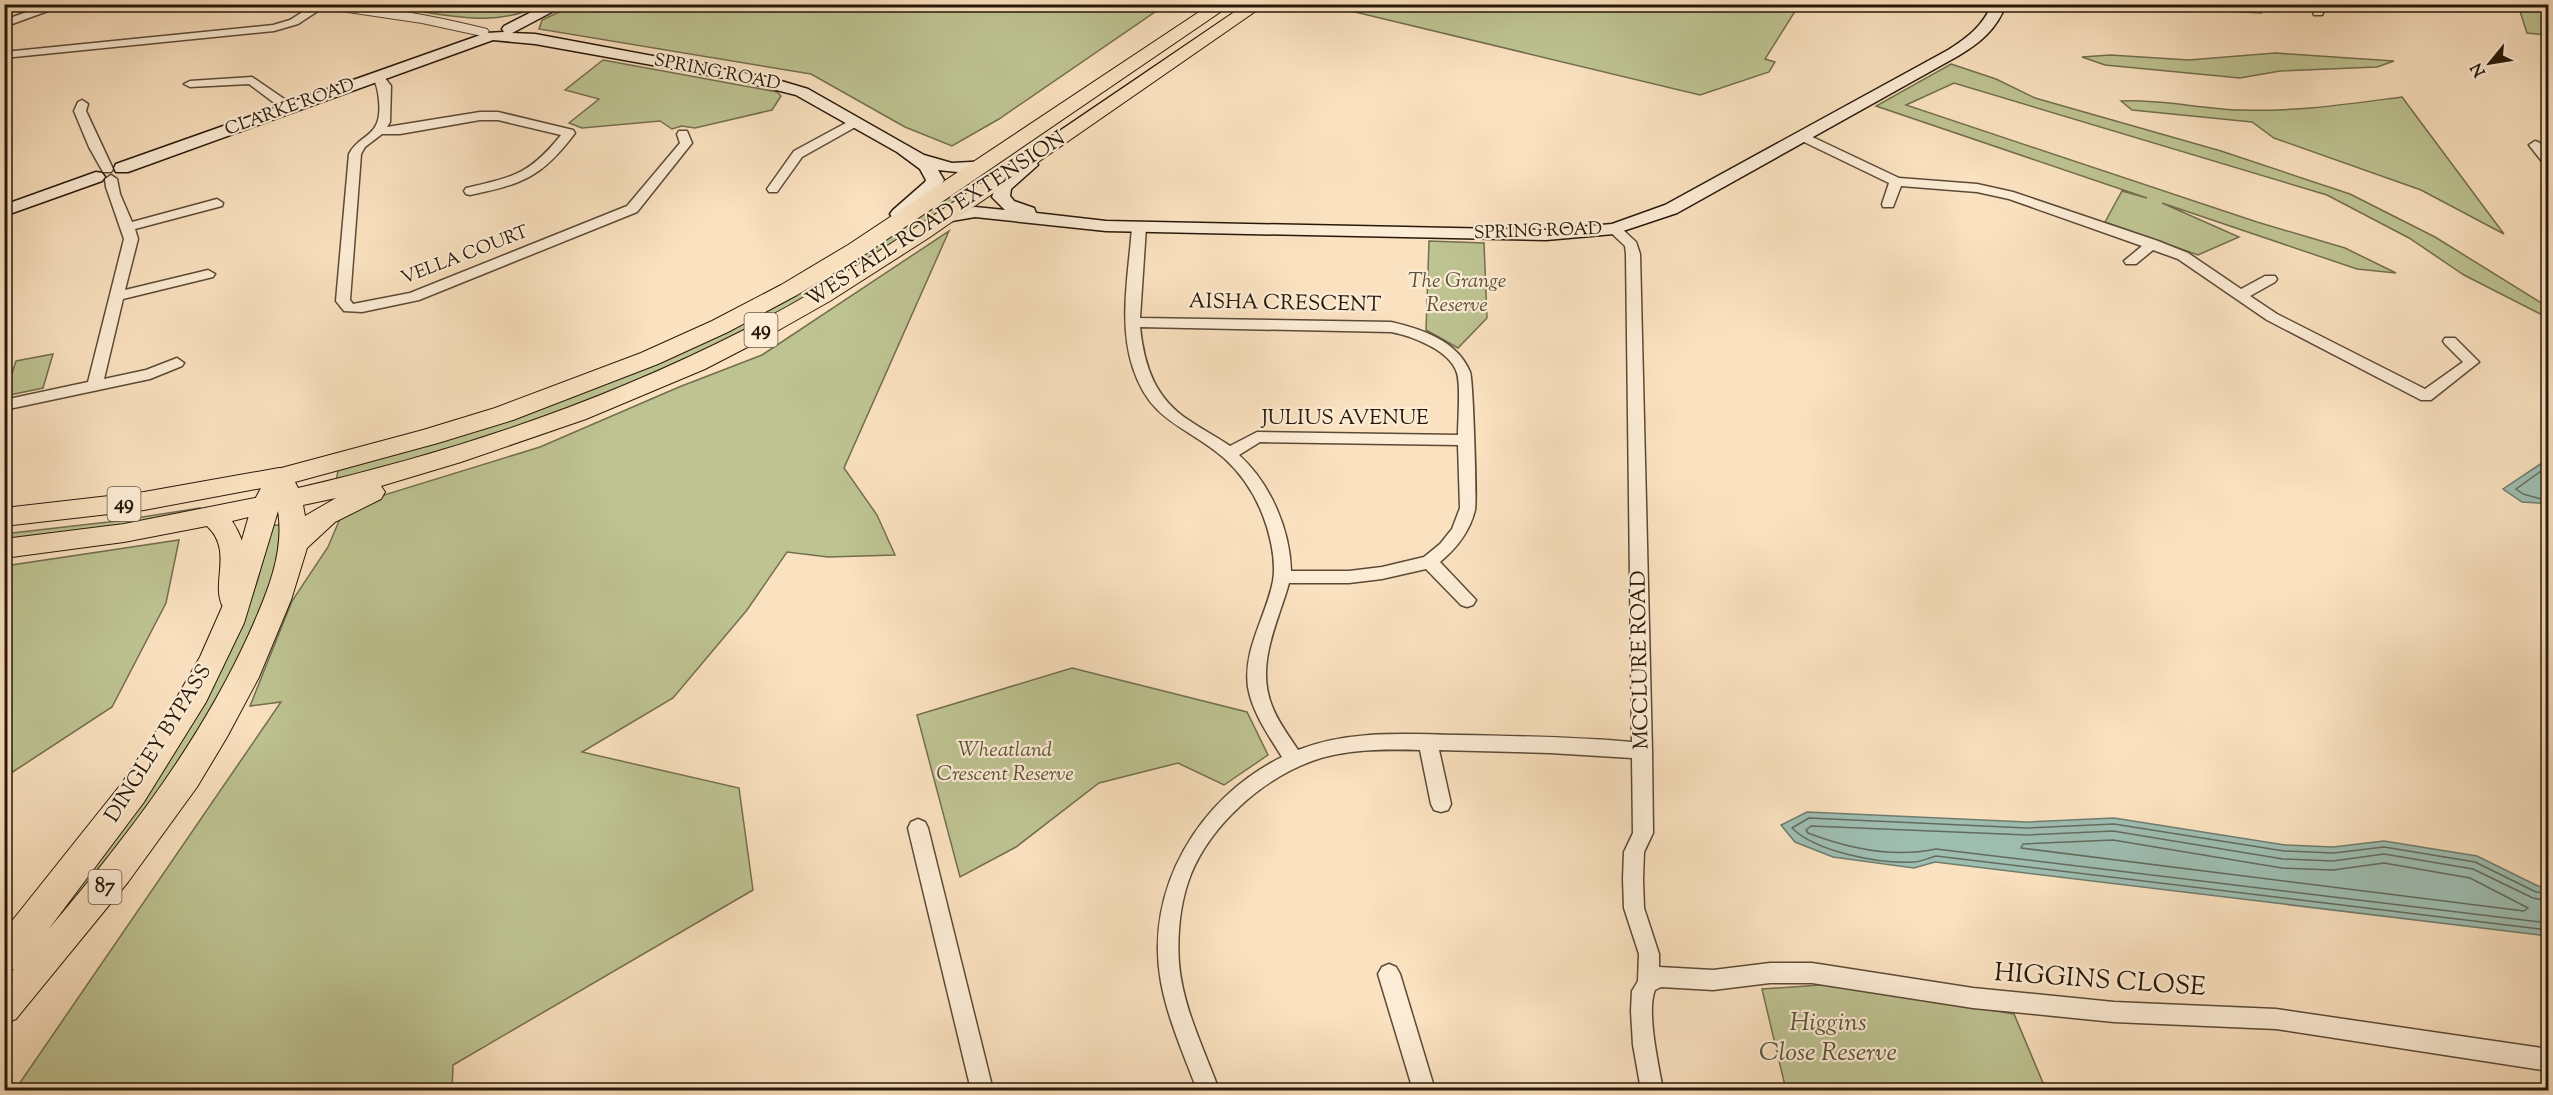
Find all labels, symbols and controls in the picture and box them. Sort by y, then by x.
north arrow [2460,33,2520,93]
street label: SPRING ROAD [652,48,782,98]
text: N [2466,58,2492,81]
street label: CLARKE ROAD [221,72,359,144]
street label: WESTALL ROAD EXTENSION [800,124,1072,315]
street label: SPRING ROAD [1473,217,1603,247]
street label: VELLA COURT [398,220,533,292]
park label: The Grange Reserve [1408,267,1506,321]
street label: AISHA CRESCENT [1188,287,1382,321]
road number: 49 [744,313,777,347]
street label: JULIUS AVENUE [1260,404,1429,434]
road number: 49 [108,487,140,521]
street label: MCCLURE ROAD [1624,570,1658,750]
street label: DINGLEY BYPASS [98,659,220,829]
park label: Wheatland Crescent Reserve [936,736,1074,790]
road number: 87 [88,870,122,904]
street label: HIGGINS CLOSE [1993,955,2207,1007]
park label: Higgins Close Reserve [1759,1005,1897,1072]

